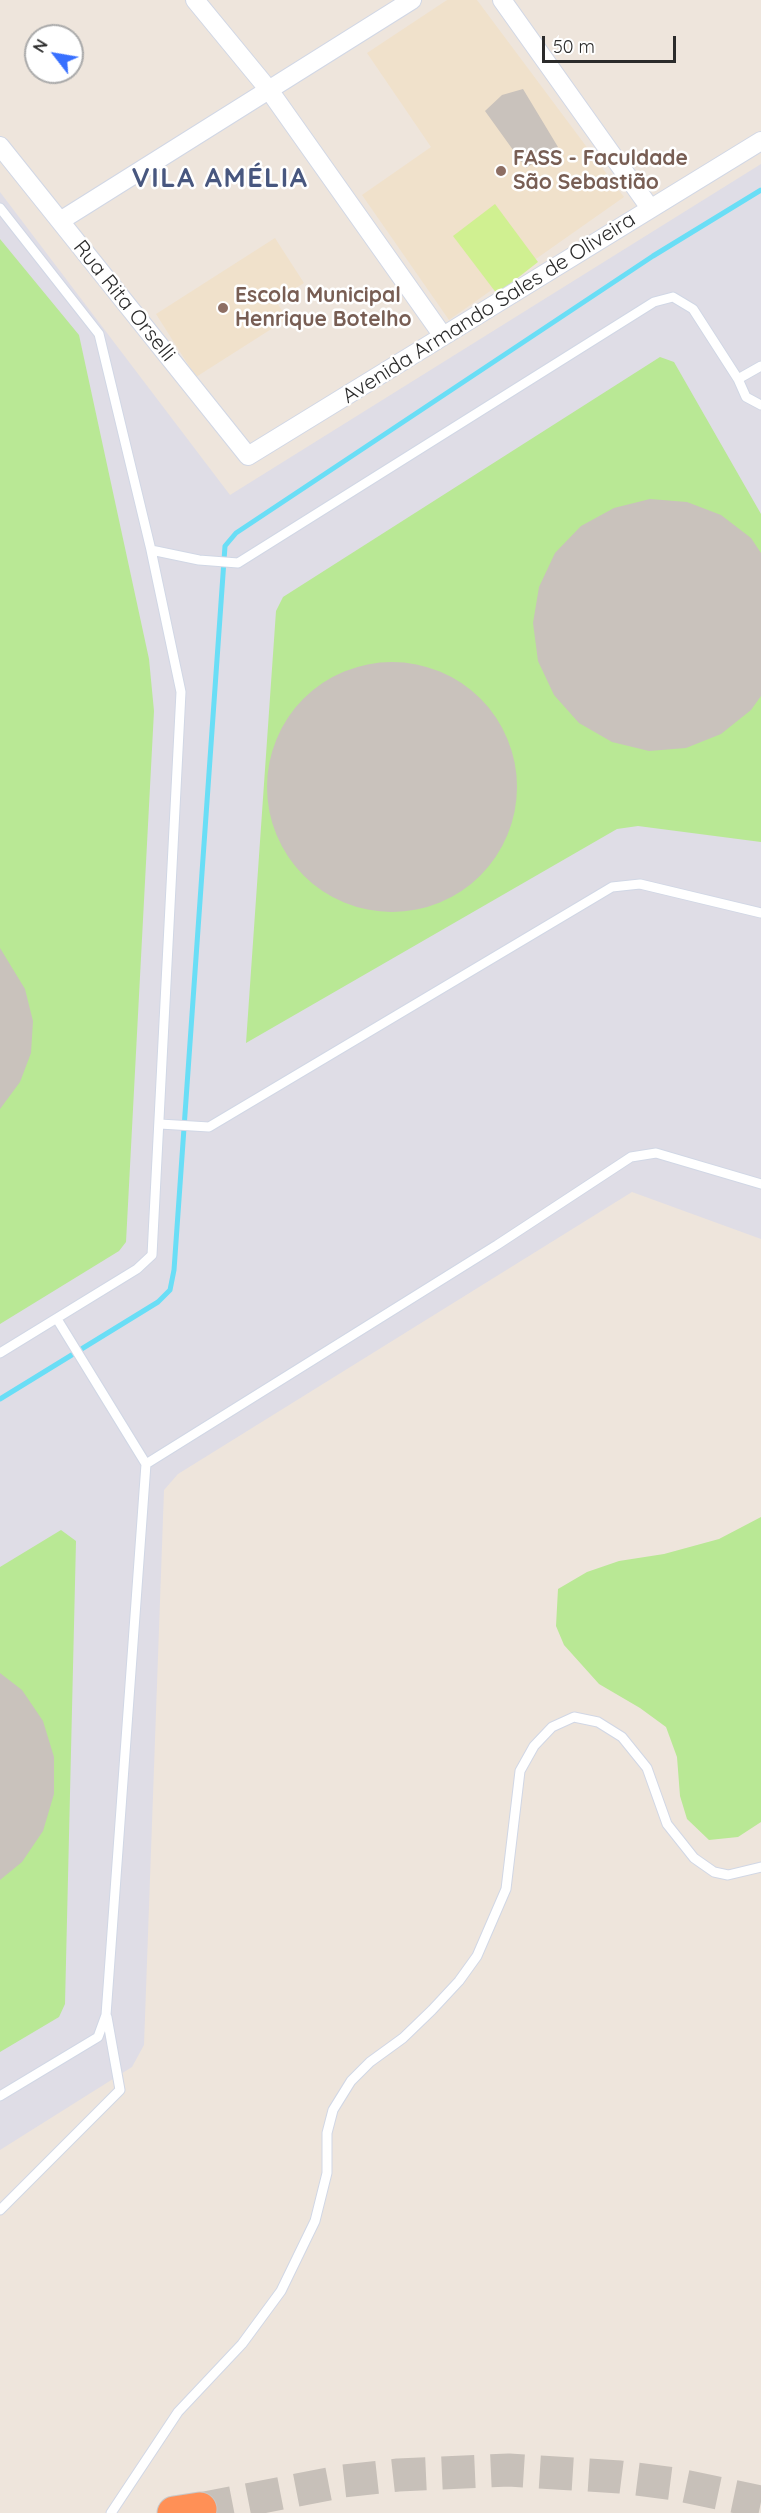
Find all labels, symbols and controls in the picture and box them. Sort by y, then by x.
north arrow [24,24,84,84]
scale bar [545,24,678,62]
text: 50 m [553,35,595,58]
text: N [29,36,52,56]
place label: FASS - Faculdade São Sebastião [513,146,688,196]
district label: VILA AMÉLIA [132,163,308,195]
marker: FASS - Faculdade São Sebastião [494,164,508,178]
street label: Avenida Armando Sales de Oliveira [338,207,640,409]
street label: Rua Rita Orselli [67,235,181,367]
place label: Escola Municipal Henrique Botelho [235,283,412,333]
marker: Escola Municipal Henrique Botelho [216,301,230,315]

